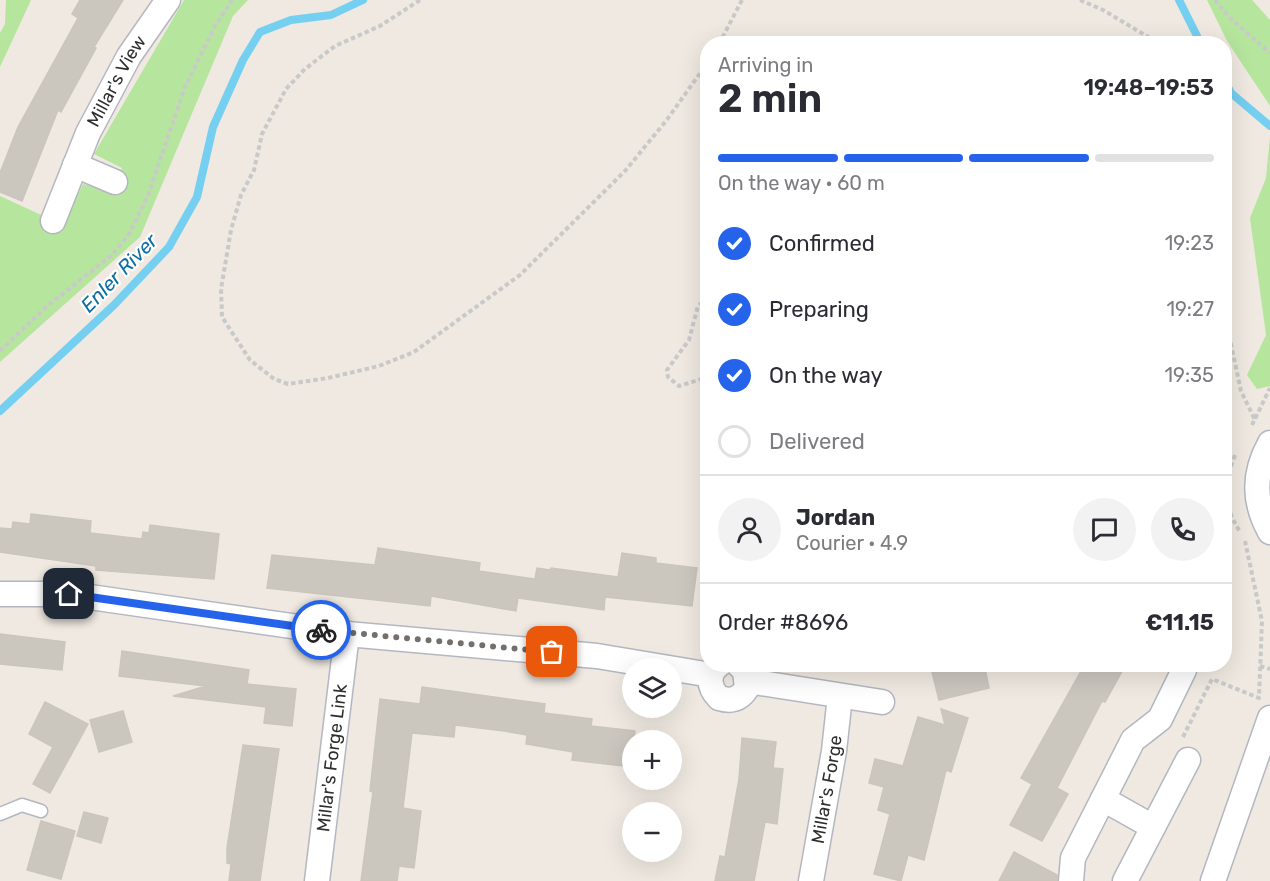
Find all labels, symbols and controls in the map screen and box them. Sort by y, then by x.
street label: Millar's View [82,31,151,131]
text: Arriving in [718,53,813,77]
text: 19:48–19:53 [1084,74,1214,101]
text: 2 min [718,76,822,122]
text: On the way · 60 m [718,171,885,195]
icon: check [718,227,751,260]
water label: Enler River [76,228,163,317]
text: Confirmed [769,230,875,257]
text: 19:23 [1165,231,1214,255]
icon: check [718,293,751,326]
text: Preparing [769,296,869,323]
text: 19:27 [1166,297,1214,321]
icon: check [718,359,751,392]
text: On the way [769,362,883,389]
text: 19:35 [1165,363,1214,387]
text: Delivered [769,428,865,455]
button: person [718,498,781,561]
button: chat [1073,498,1136,561]
button: phone [1151,498,1214,561]
text: Jordan [796,504,875,531]
text: Courier · 4.9 [796,531,908,555]
pin [43,568,94,619]
icon: home [52,577,85,610]
courier [291,600,351,660]
text: Order #8696 [718,609,848,636]
text: €11.15 [1145,609,1214,636]
icon: bike [305,614,338,647]
pin [526,626,577,677]
icon: bag [535,635,568,668]
map controls [622,658,682,862]
button: layers [622,658,682,718]
street label: Millar's Forge Link [312,682,352,833]
button: + [622,730,682,790]
street label: Millar's Forge [807,734,847,845]
button: − [622,802,682,862]

